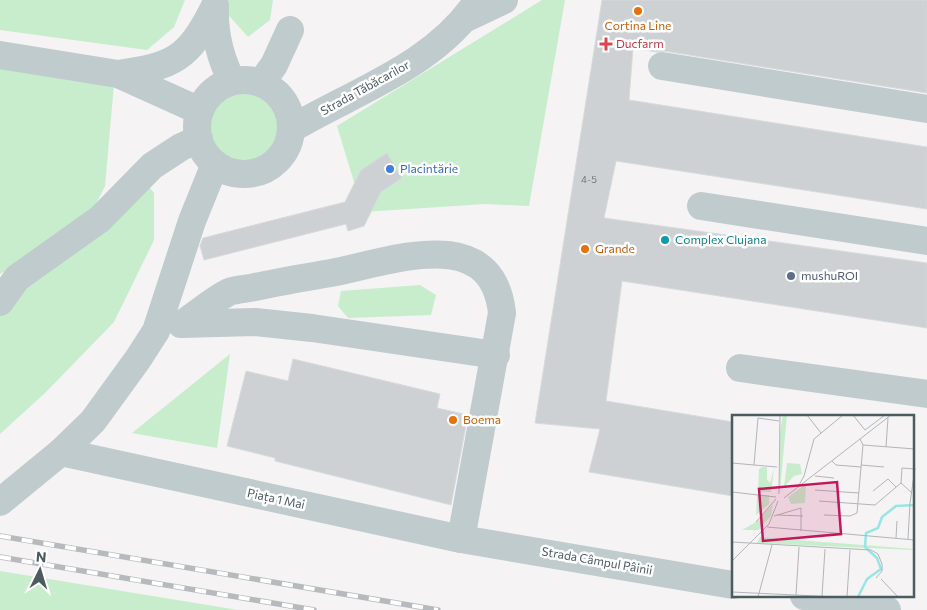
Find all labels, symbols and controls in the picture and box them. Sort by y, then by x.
marker: Cortina Line [632,5,644,17]
place label: Cortina Line [605,18,671,32]
place label: Ducfarm [616,36,664,50]
marker: Ducfarm [600,38,612,50]
street label: Strada Tăbăcarilor [318,57,412,117]
place label: Placintărie [400,161,458,175]
marker: Placintărie [384,163,396,175]
house number: 4-5 [581,173,597,185]
place label: Complex Clujana [675,232,766,246]
marker: Complex Clujana [659,234,671,246]
place label: Grande [595,241,635,255]
marker: Grande [579,243,591,255]
place label: mushuROI [801,268,858,282]
marker: mushuROI [785,270,797,282]
place label: Boema [463,412,501,426]
marker: Boema [447,414,459,426]
inset map [732,415,914,598]
street label: Piața 1 Mai [246,485,306,512]
street label: Strada Câmpul Pâinii [541,543,654,577]
north arrow [15,545,65,595]
text: N [35,548,47,565]

